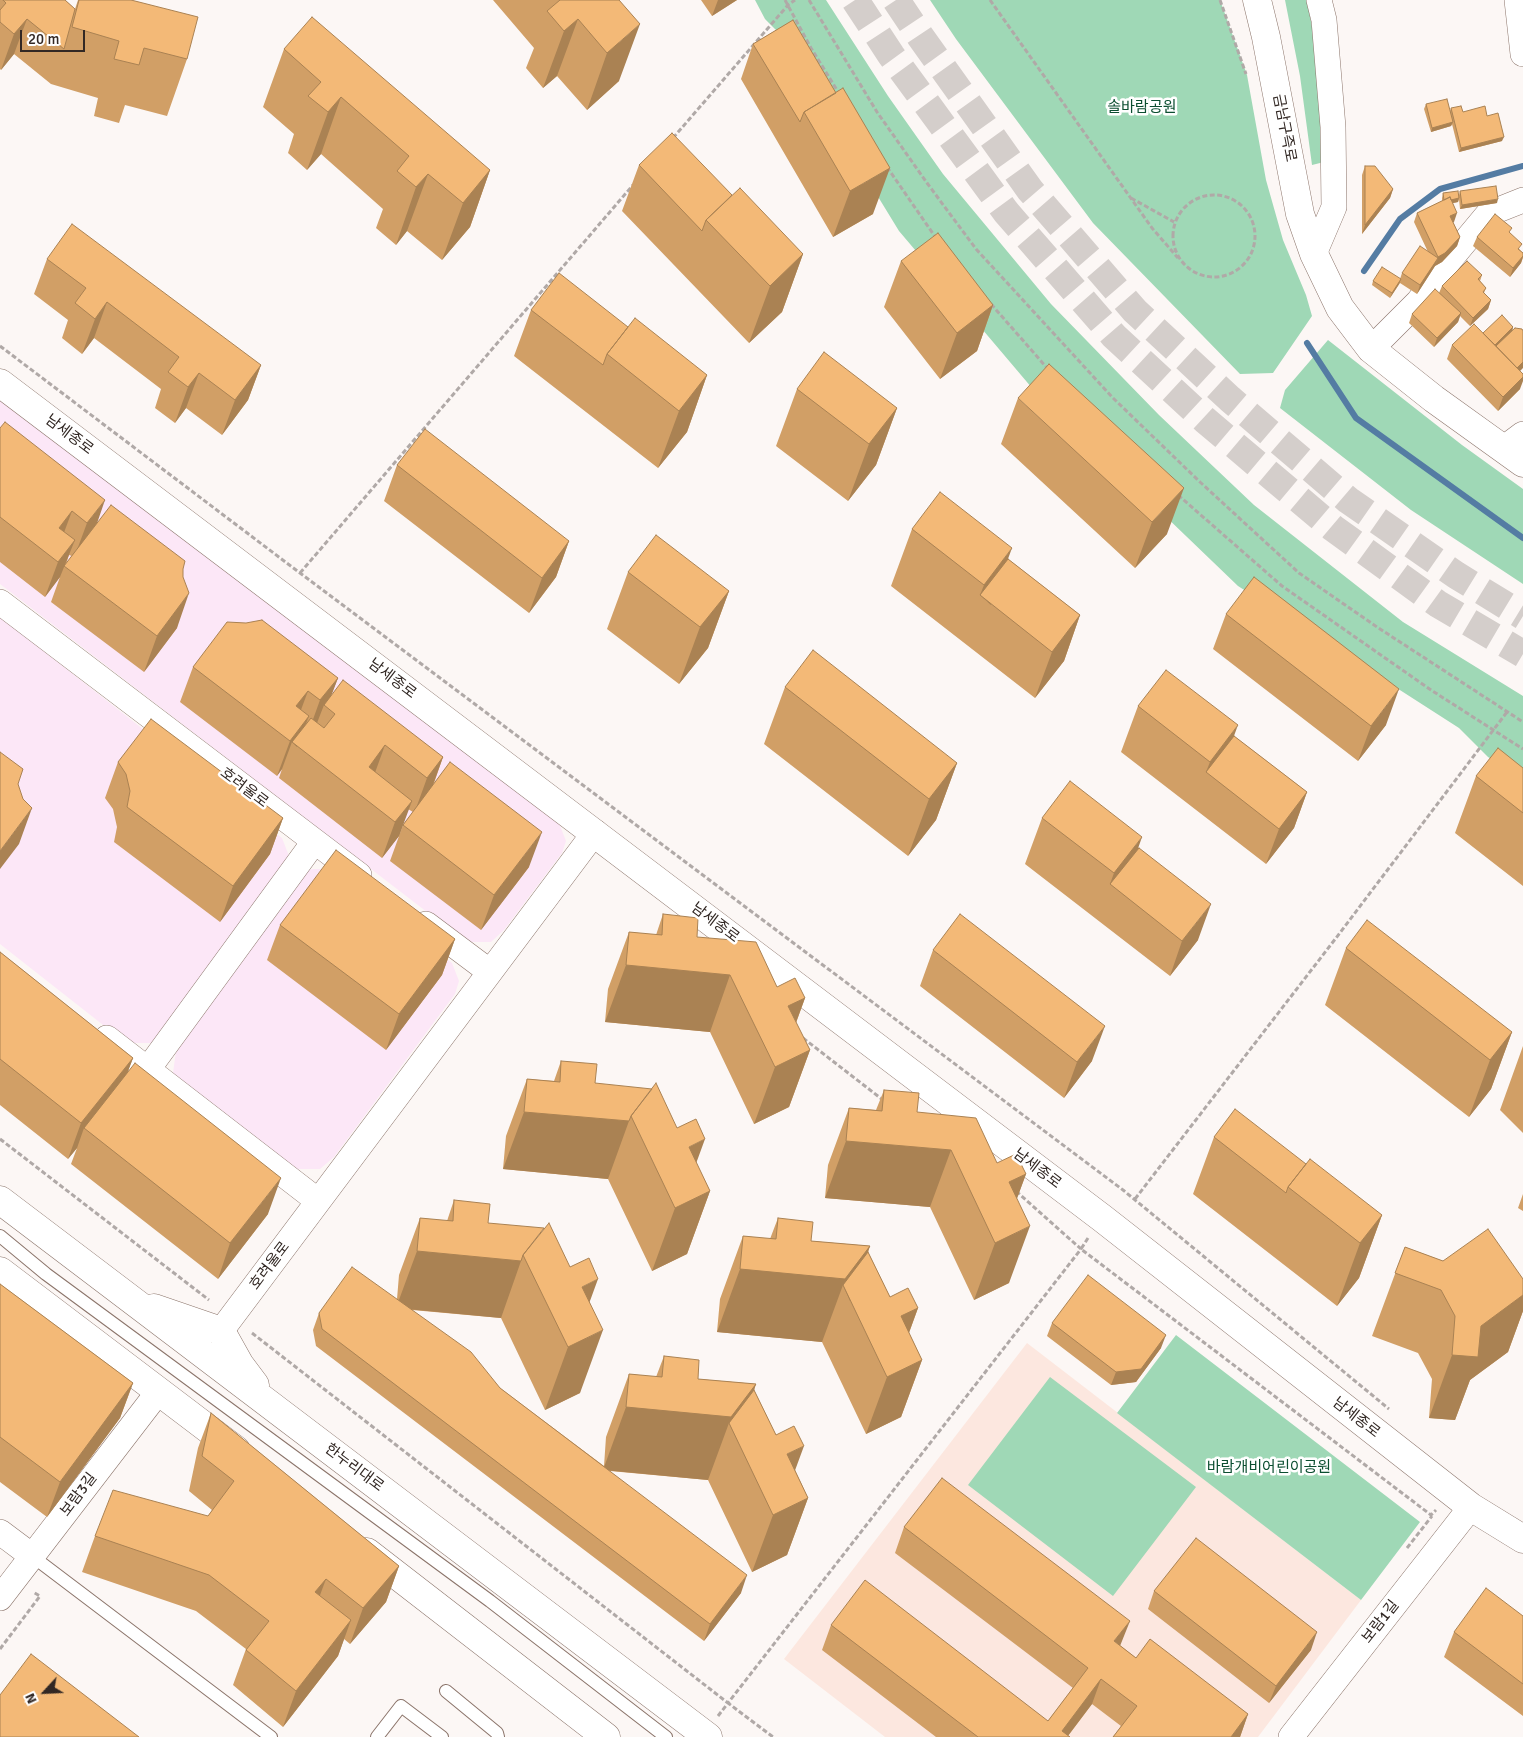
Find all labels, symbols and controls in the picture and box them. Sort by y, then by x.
scale bar [22,20,88,52]
text: 20 m [28,30,59,48]
street label: 금남구즉로 [1269,92,1299,164]
park label: 솔바람공원 [1108,99,1176,117]
street label: 남세종로 [42,411,96,459]
street label: 남세종로 [365,655,419,703]
street label: 호려울로 [217,764,271,812]
street label: 남세종로 [688,899,742,947]
street label: 남세종로 [1010,1145,1064,1193]
street label: 호려울로 [246,1239,294,1293]
street label: 남세종로 [1329,1394,1383,1442]
street label: 한누리대로 [321,1440,387,1496]
park label: 바람개비어린이공원 [1207,1459,1331,1477]
street label: 보람3길 [57,1470,101,1520]
street label: 보람1길 [1359,1597,1403,1647]
north arrow [20,1667,70,1717]
text: N [21,1691,41,1707]

